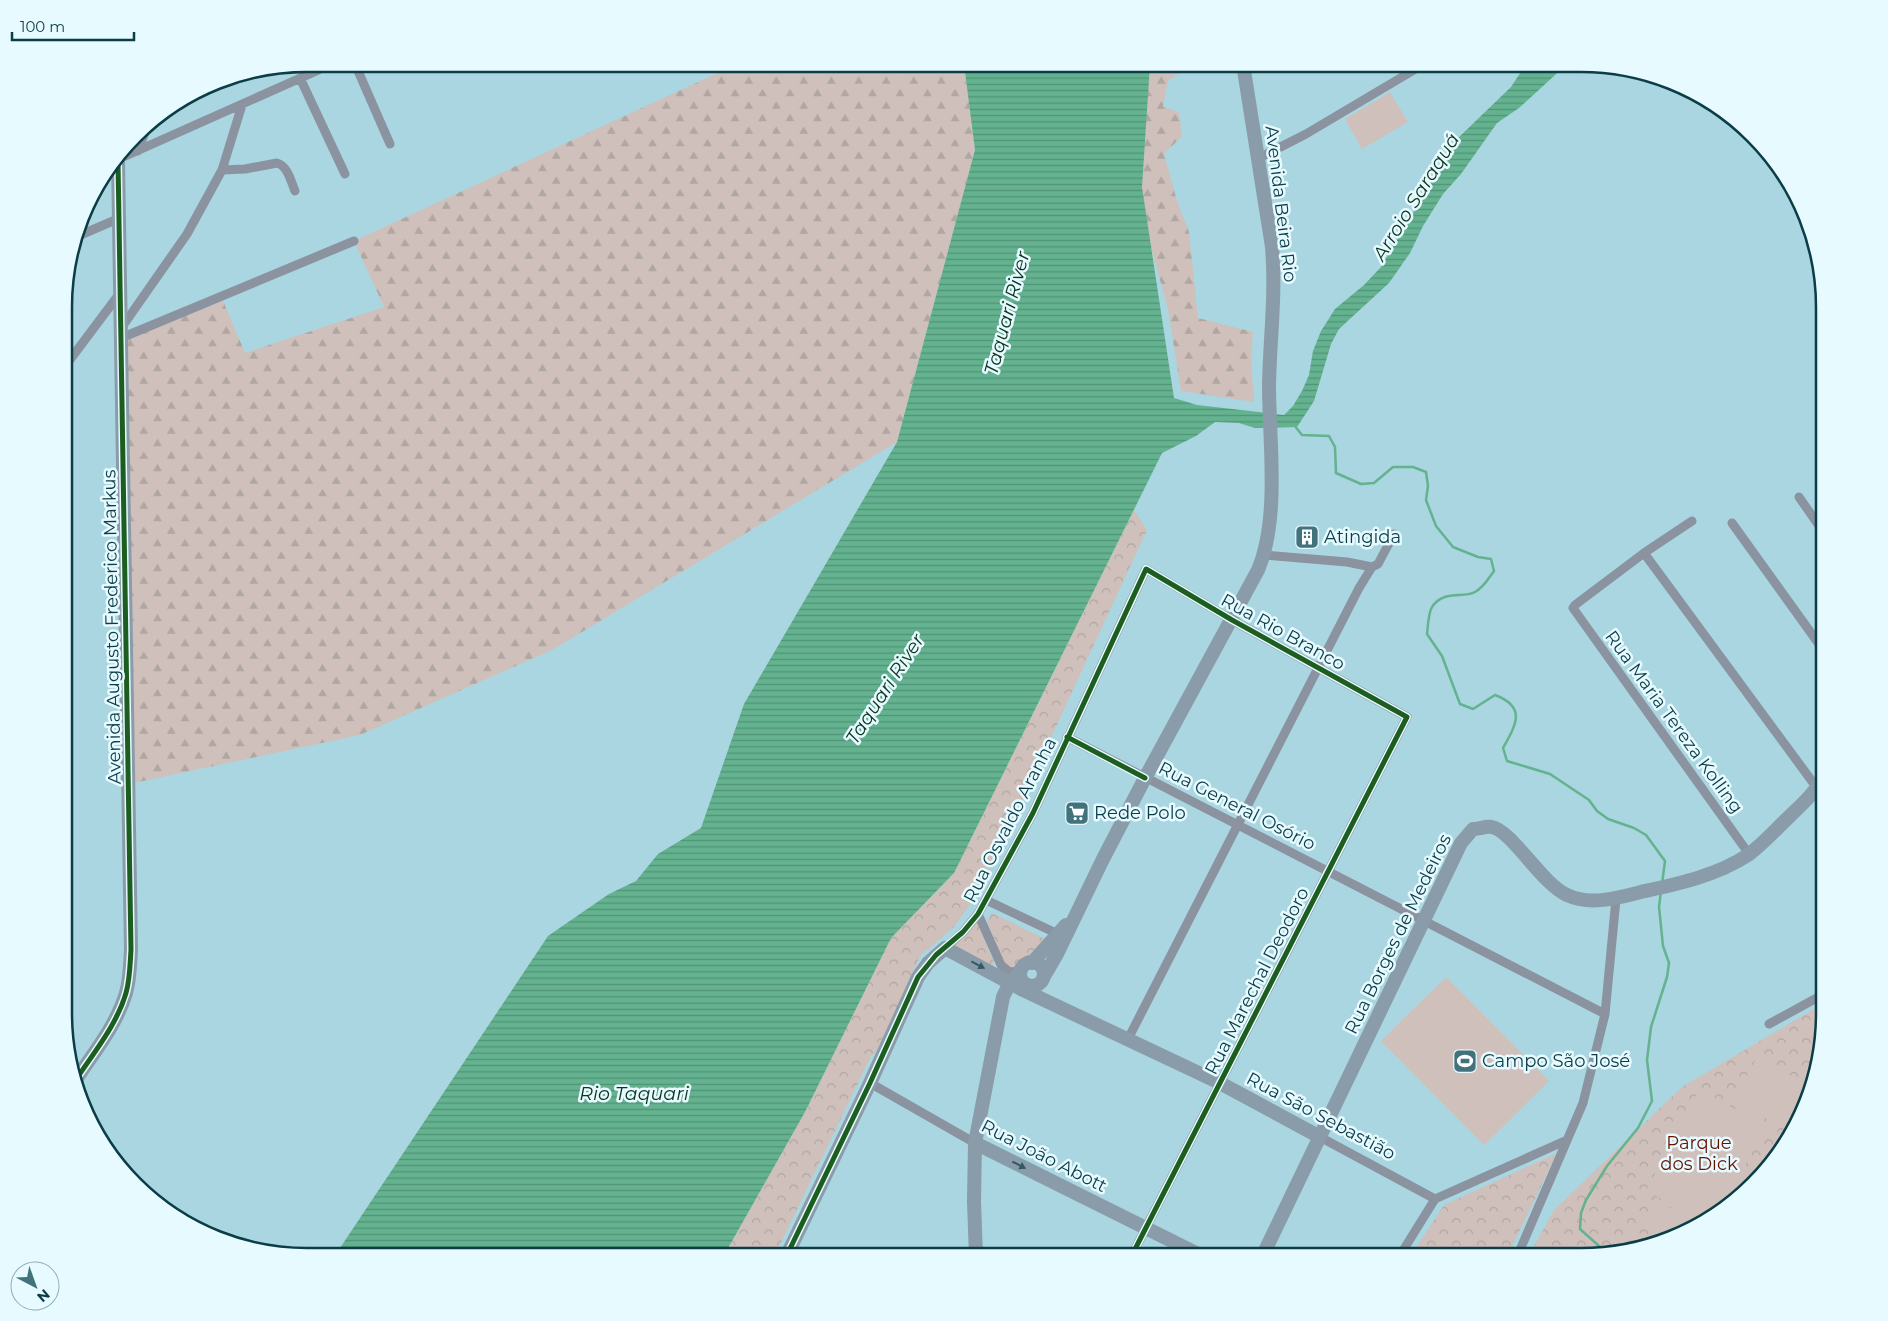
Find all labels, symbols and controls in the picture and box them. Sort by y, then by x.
scale bar [12,10,135,42]
text: 100 m [20,17,65,36]
street label: Avenida Beira Rio [1260,124,1302,284]
water label: Arroio Saraquá [1367,129,1464,266]
water label: Taquari River [979,248,1035,377]
street label: Avenida Augusto Frederico Markus [98,469,126,785]
building icon: Atingida [1294,524,1320,550]
place label: Atingida [1324,526,1401,548]
street label: Rua Rio Branco [1217,589,1349,675]
street label: Rua Maria Tereza Kolling [1600,626,1748,818]
water label: Taquari River [841,629,929,748]
street label: Rua Osvaldo Aranha [959,734,1061,906]
street label: Rua General Osório [1155,757,1319,855]
supermarket icon: Rede Polo [1064,800,1090,826]
place label: Rede Polo [1094,802,1186,824]
street label: Rua Borges de Medeiros [1340,830,1456,1038]
street label: Rua Marechal Deodoro [1200,884,1314,1078]
one-way arrow [970,961,985,969]
sports icon: Campo São José [1452,1048,1478,1074]
place label: Campo São José [1482,1050,1630,1072]
street label: Rua São Sebastião [1243,1067,1399,1165]
water label: Rio Taquari [579,1082,690,1105]
street label: Rua João Abott [977,1115,1111,1197]
park label: Parque dos Dick [1660,1132,1738,1175]
one-way arrow [1012,1161,1026,1169]
north arrow [10,1261,60,1311]
text: N [33,1285,54,1306]

